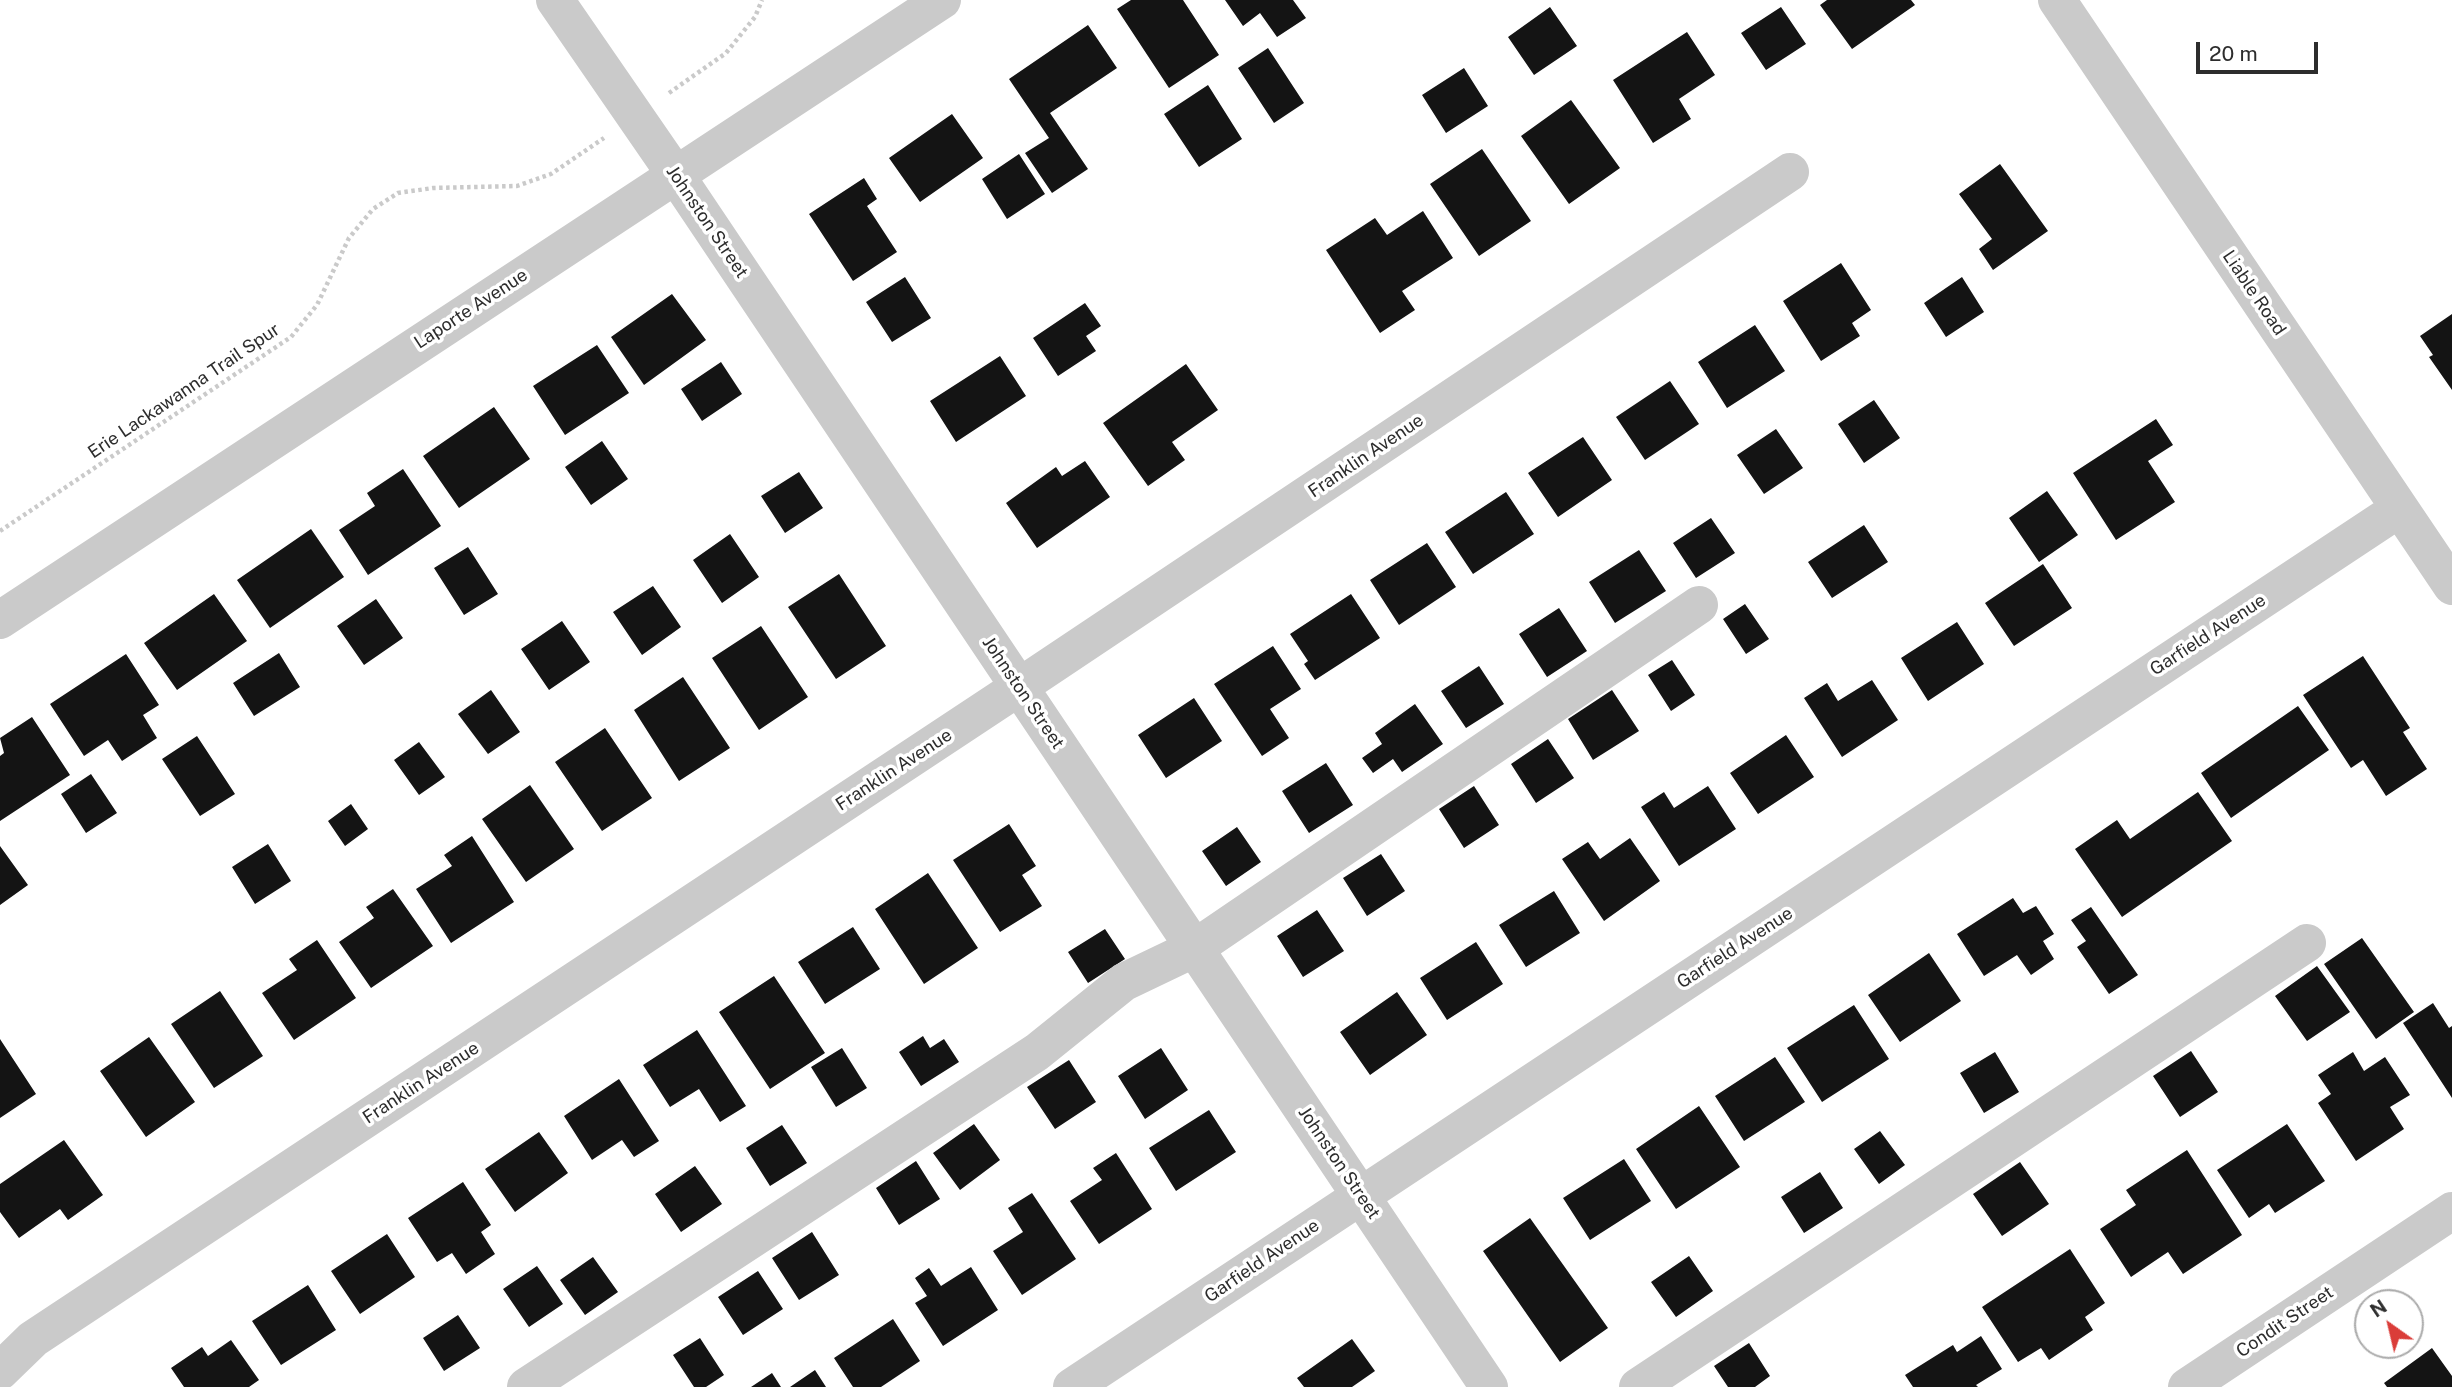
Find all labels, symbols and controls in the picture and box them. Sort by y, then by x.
scale bar [2200,28,2322,72]
text: 20 m [2209,41,2258,66]
street label: Johnston Street [661,162,753,282]
street label: Liable Road [2218,246,2290,340]
street label: Laporte Avenue [410,264,532,354]
street label: Erie Lackawanna Trail Spur [84,319,284,463]
street label: Franklin Avenue [1304,409,1428,503]
street label: Garfield Avenue [2146,590,2270,680]
street label: Johnston Street [977,633,1069,753]
street label: Franklin Avenue [832,724,956,816]
street label: Garfield Avenue [1673,903,1797,993]
street label: Franklin Avenue [359,1037,483,1129]
street label: Johnston Street [1293,1103,1385,1223]
street label: Garfield Avenue [1201,1215,1323,1307]
street label: Condit Street [2232,1282,2338,1362]
north arrow [2354,1289,2424,1359]
text: N [2366,1295,2391,1322]

